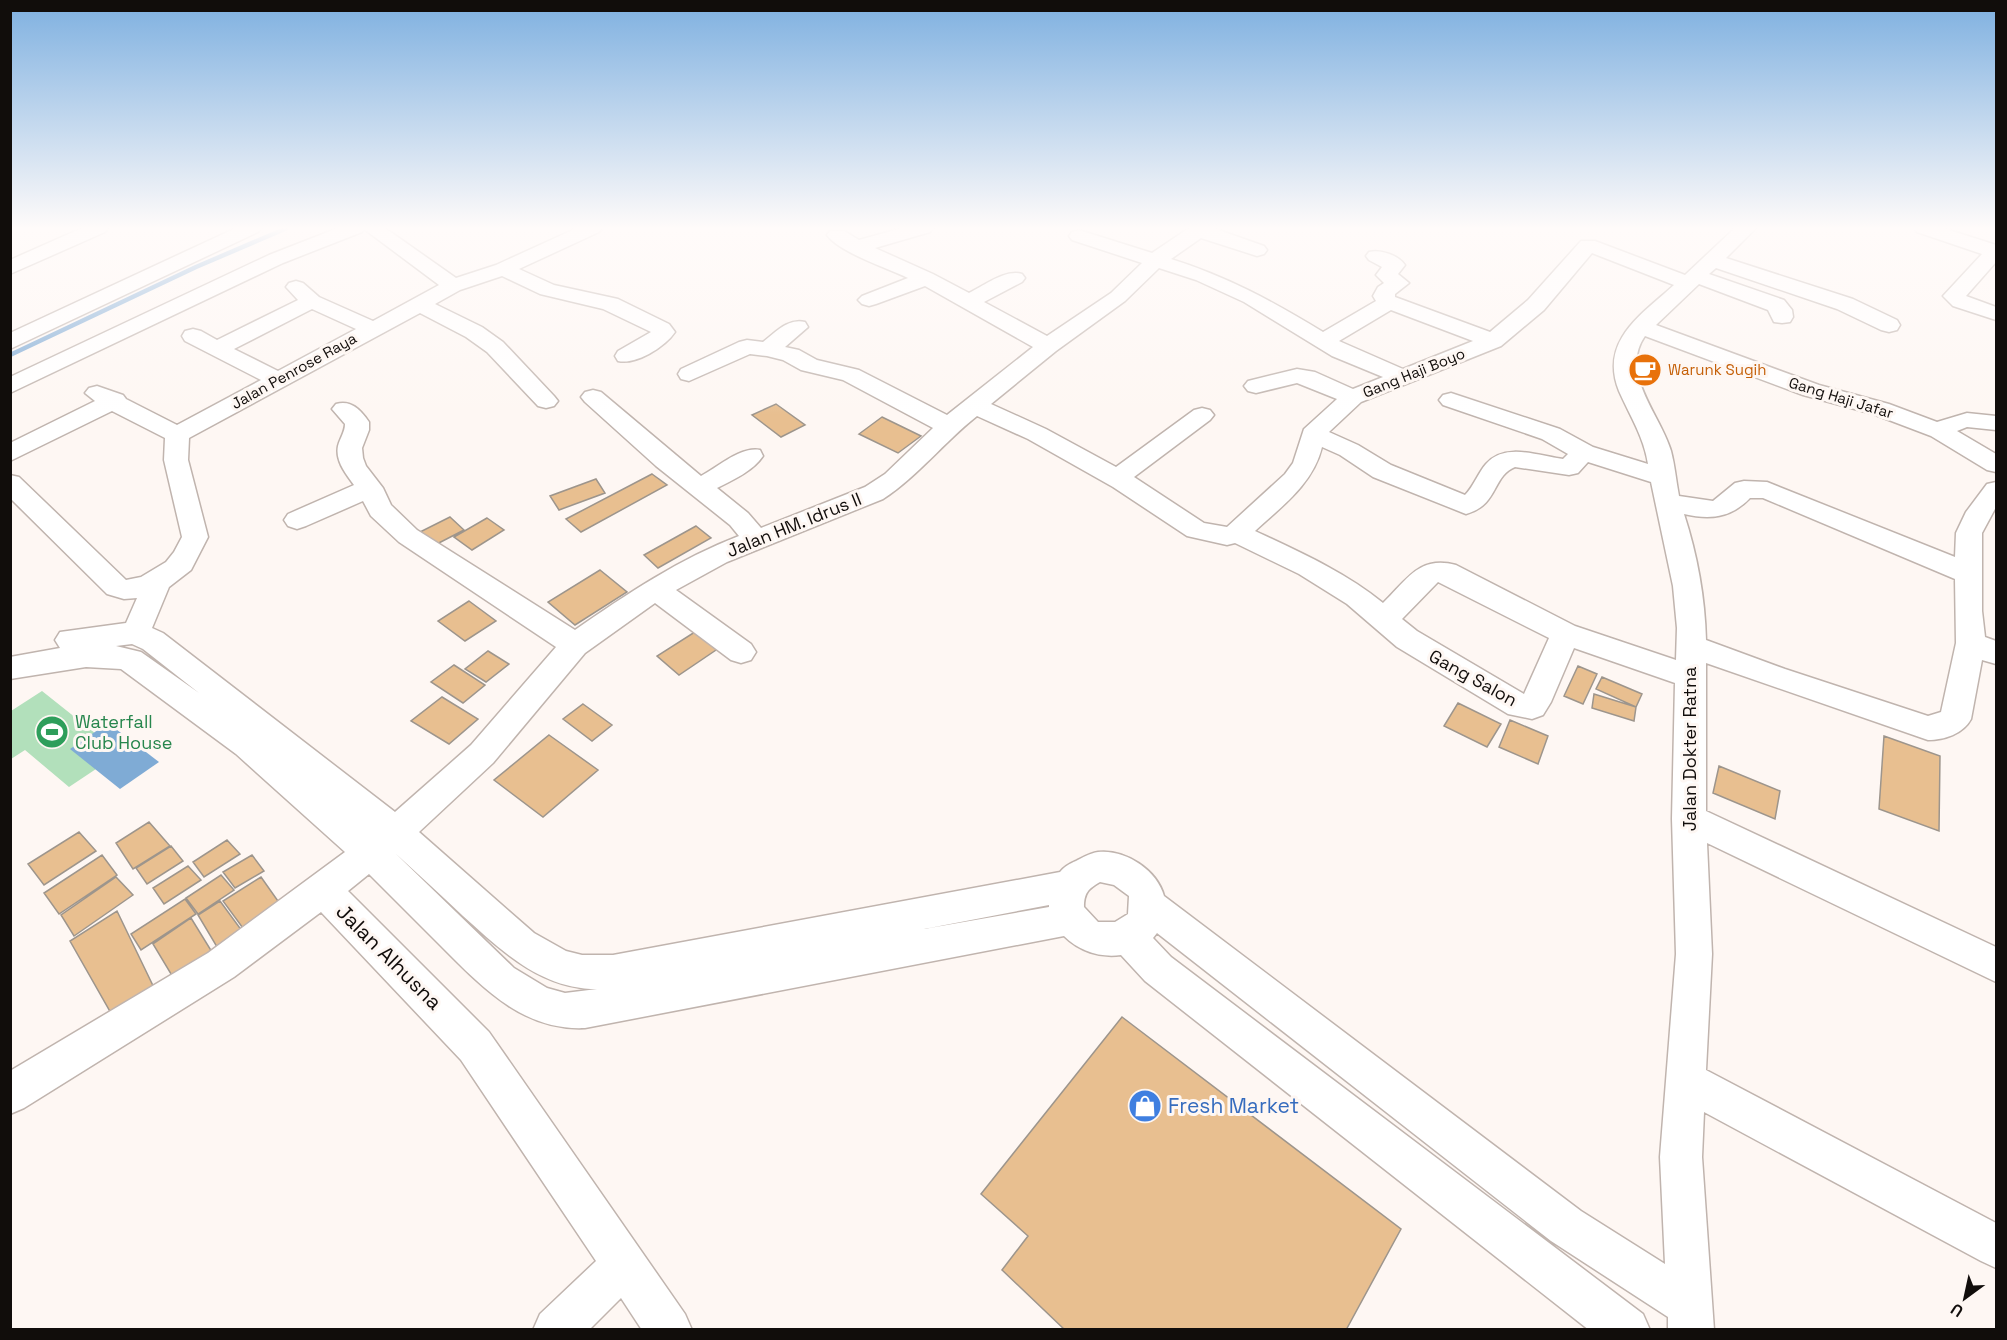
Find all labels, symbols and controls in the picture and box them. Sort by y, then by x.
street label: Jalan Penrose Raya [228,328,360,413]
street label: Gang Haji Boyo [1360,343,1468,402]
cafe icon: Warunk Sugih [1627,352,1663,388]
place label: Warunk Sugih [1668,360,1766,379]
street label: Gang Haji Jafar [1787,373,1896,423]
street label: Jalan HM. Idrus II [723,487,865,562]
street label: Gang Salon [1425,644,1521,711]
street label: Jalan Dokter Ratna [1678,667,1701,831]
place label: Waterfall Club House [75,710,172,754]
sports icon: Waterfall Club House [34,714,70,750]
street label: Jalan Alhusna [331,898,448,1015]
shop icon: Fresh Market [1127,1088,1163,1124]
place label: Fresh Market [1168,1092,1299,1119]
north arrow [1935,1268,1995,1328]
text: U [1947,1298,1967,1322]

